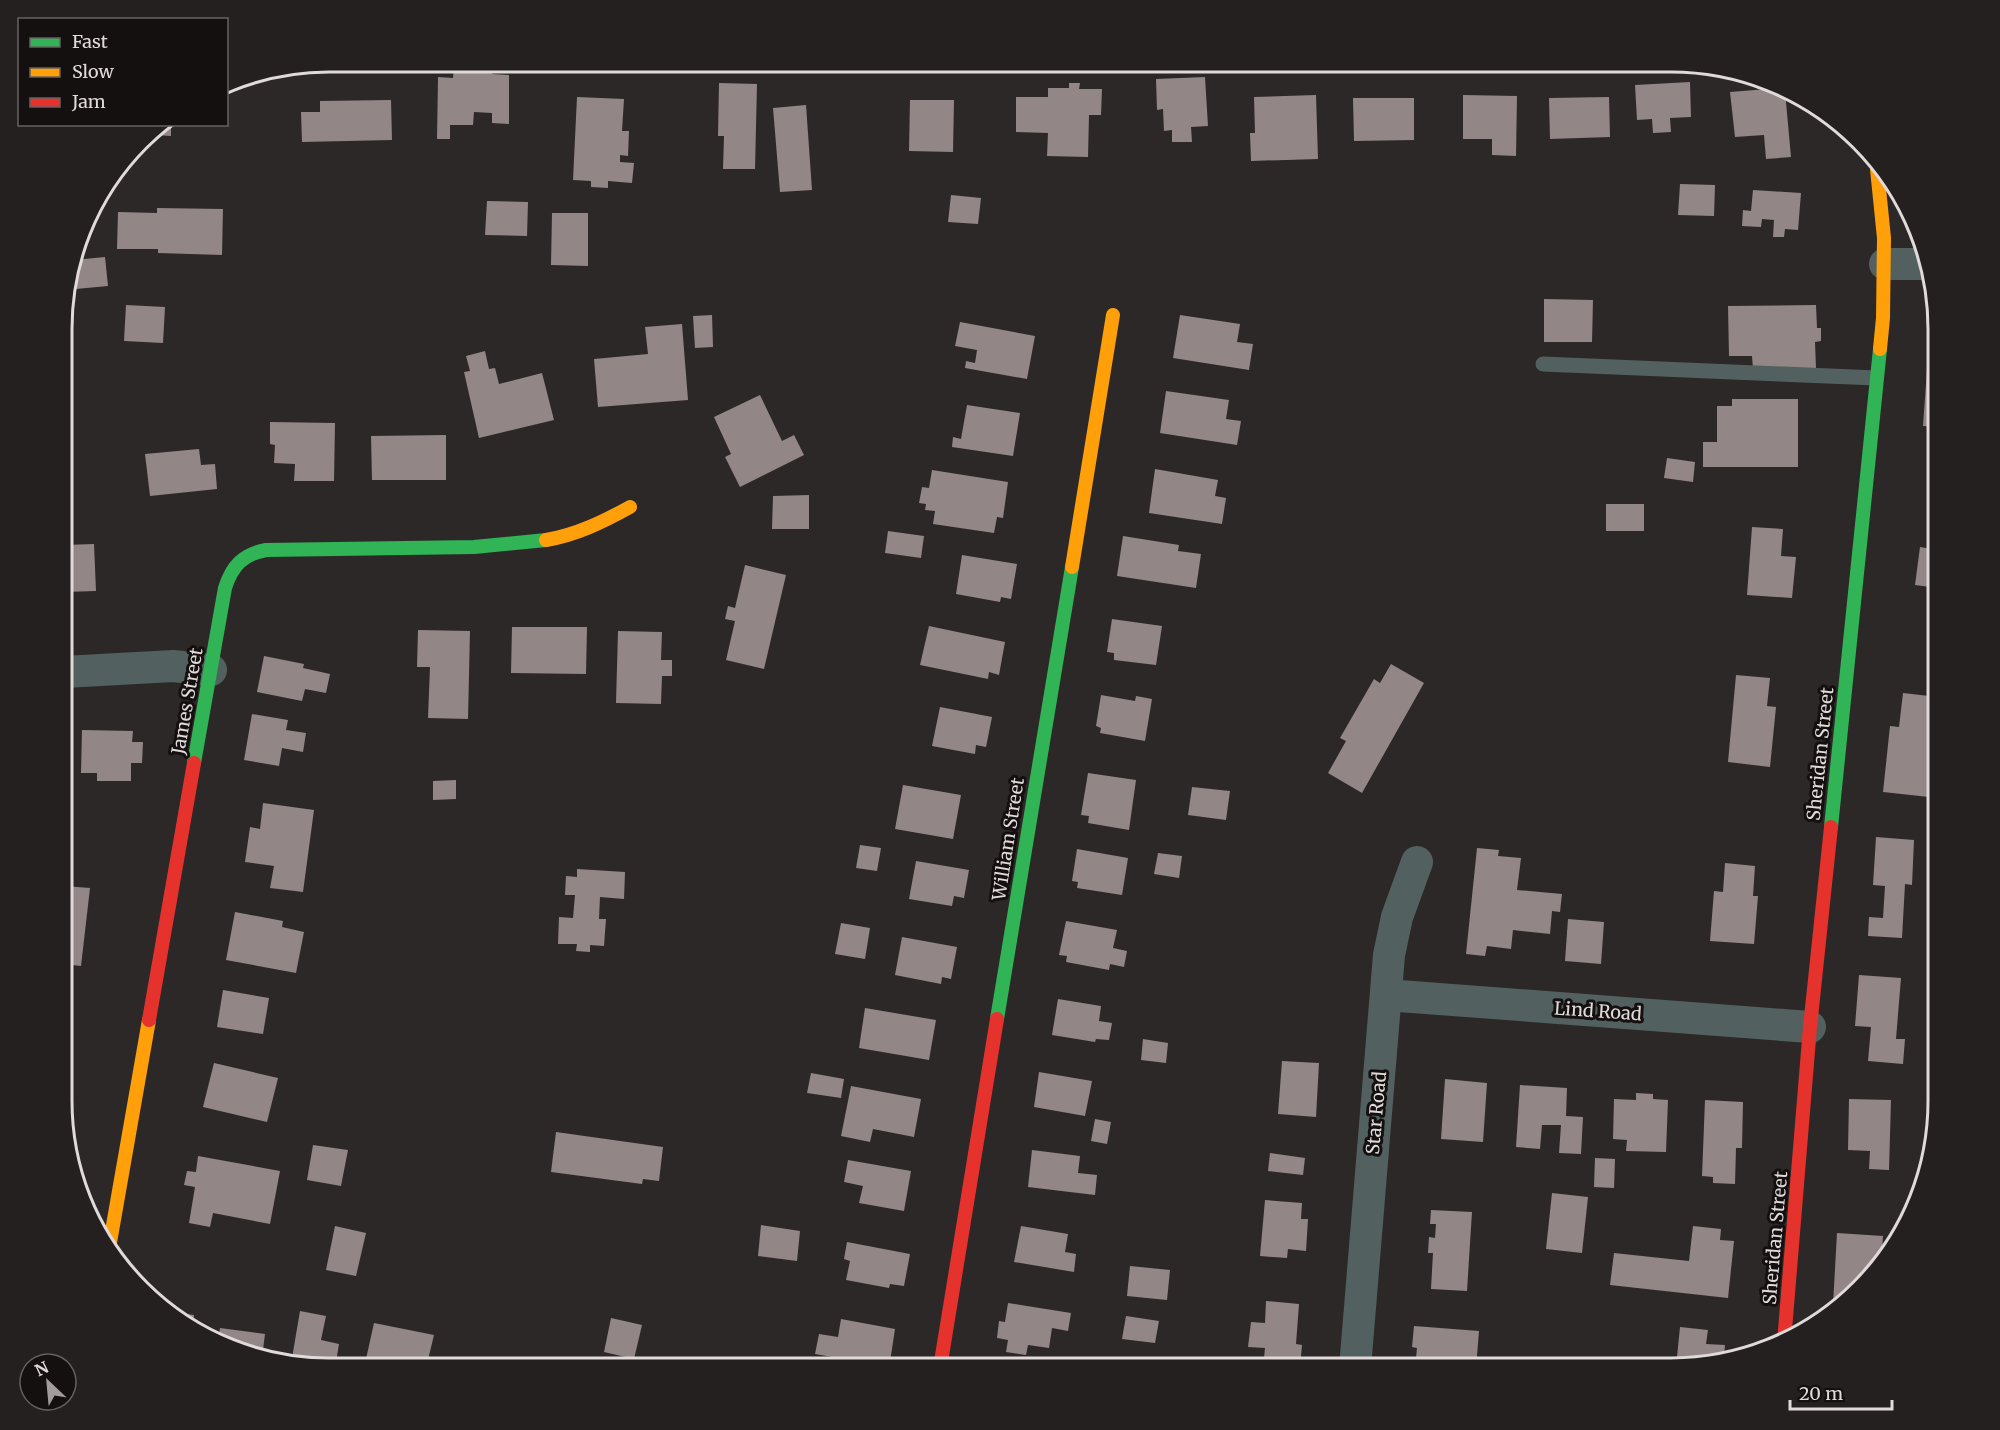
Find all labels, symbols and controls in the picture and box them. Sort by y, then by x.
legend [18,18,228,126]
text: Fast [72,30,108,53]
text: Slow [72,60,115,83]
text: Jam [71,90,106,113]
street label: James Street [166,646,208,757]
street label: Sheridan Street [1802,686,1838,822]
street label: William Street [987,776,1029,903]
street label: Lind Road [1553,996,1643,1026]
street label: Star Road [1361,1070,1391,1156]
street label: Sheridan Street [1758,1170,1792,1306]
north arrow [18,1352,78,1412]
text: N [31,1357,52,1380]
scale bar [1790,1373,1892,1411]
text: 20 m [1799,1382,1843,1405]

